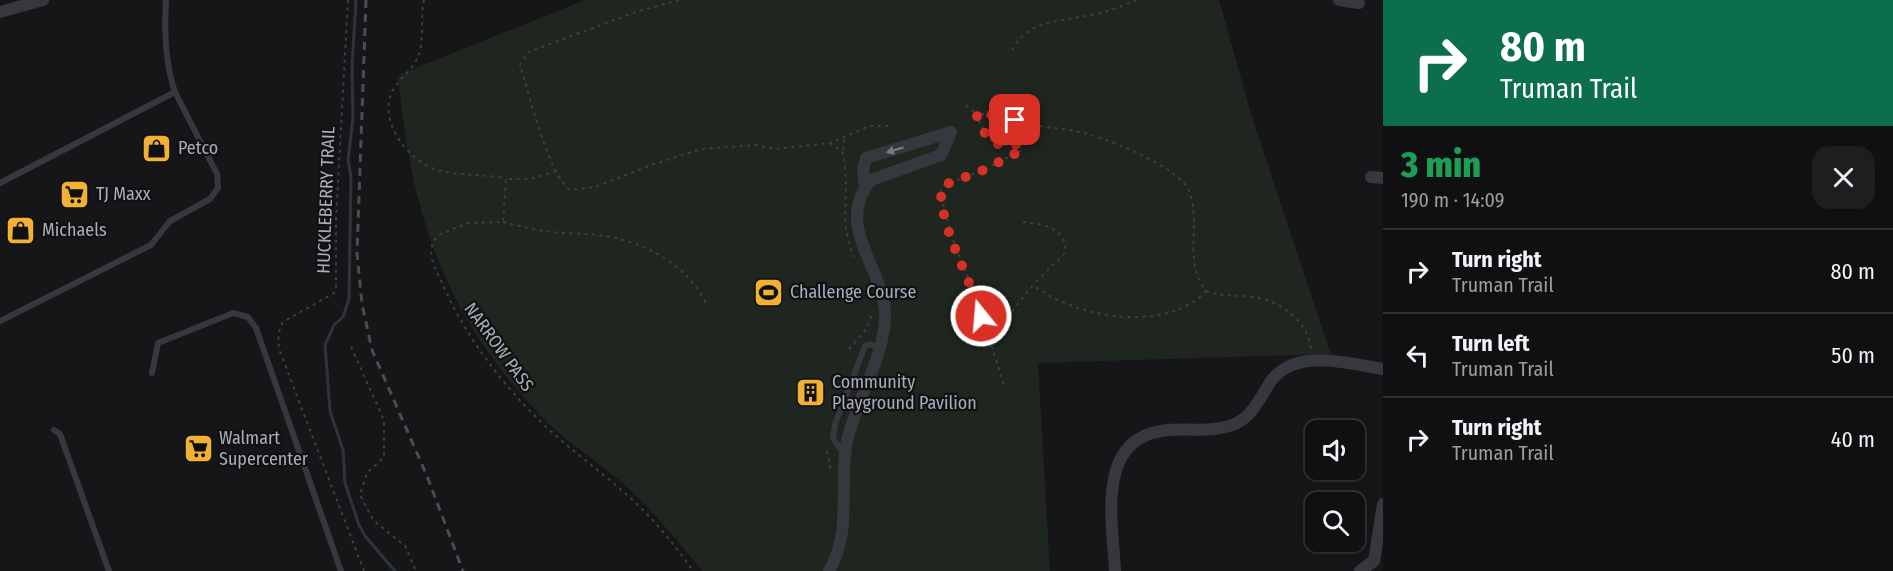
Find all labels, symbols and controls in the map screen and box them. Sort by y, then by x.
text: 80 m [1500,22,1586,72]
icon: right [1401,24,1479,102]
text: Truman Trail [1500,73,1637,105]
pin [989,94,1040,145]
icon: arrive [998,103,1031,136]
street label: HUCKLEBERRY TRAIL [312,126,340,274]
shop icon: Petco [141,132,173,164]
place label: Petco [178,137,218,159]
text: 3 min [1401,143,1481,187]
one-way arrow [886,146,904,155]
button: close [1812,146,1875,209]
supermarket icon: TJ Maxx [59,178,91,210]
place label: TJ Maxx [96,183,151,205]
text: 190 m · 14:09 [1401,188,1504,212]
shop icon: Michaels [5,214,37,246]
place label: Michaels [42,219,107,241]
text: Turn right [1452,246,1541,273]
icon: right [1401,255,1434,288]
text: 80 m [1830,258,1875,285]
text: Truman Trail [1452,273,1554,297]
sports icon: Challenge Course [753,276,785,308]
place label: Challenge Course [790,281,917,303]
position arrow [949,284,1013,348]
street label: NARROW PASS [459,298,539,396]
text: Turn left [1452,330,1530,357]
icon: left [1401,339,1434,372]
text: 50 m [1831,342,1875,369]
text: Truman Trail [1452,357,1554,381]
place label: Community Playground Pavilion [832,371,977,414]
building icon: Community Playground Pavilion [795,376,827,408]
text: Turn right [1452,414,1541,441]
map controls [1305,420,1365,552]
button: sound [1305,420,1365,480]
icon: right [1401,423,1434,456]
text: 40 m [1831,426,1875,453]
place label: Walmart Supercenter [219,427,309,470]
supermarket icon: Walmart Supercenter [182,432,214,464]
text: Truman Trail [1452,441,1554,465]
button: search [1305,492,1365,552]

